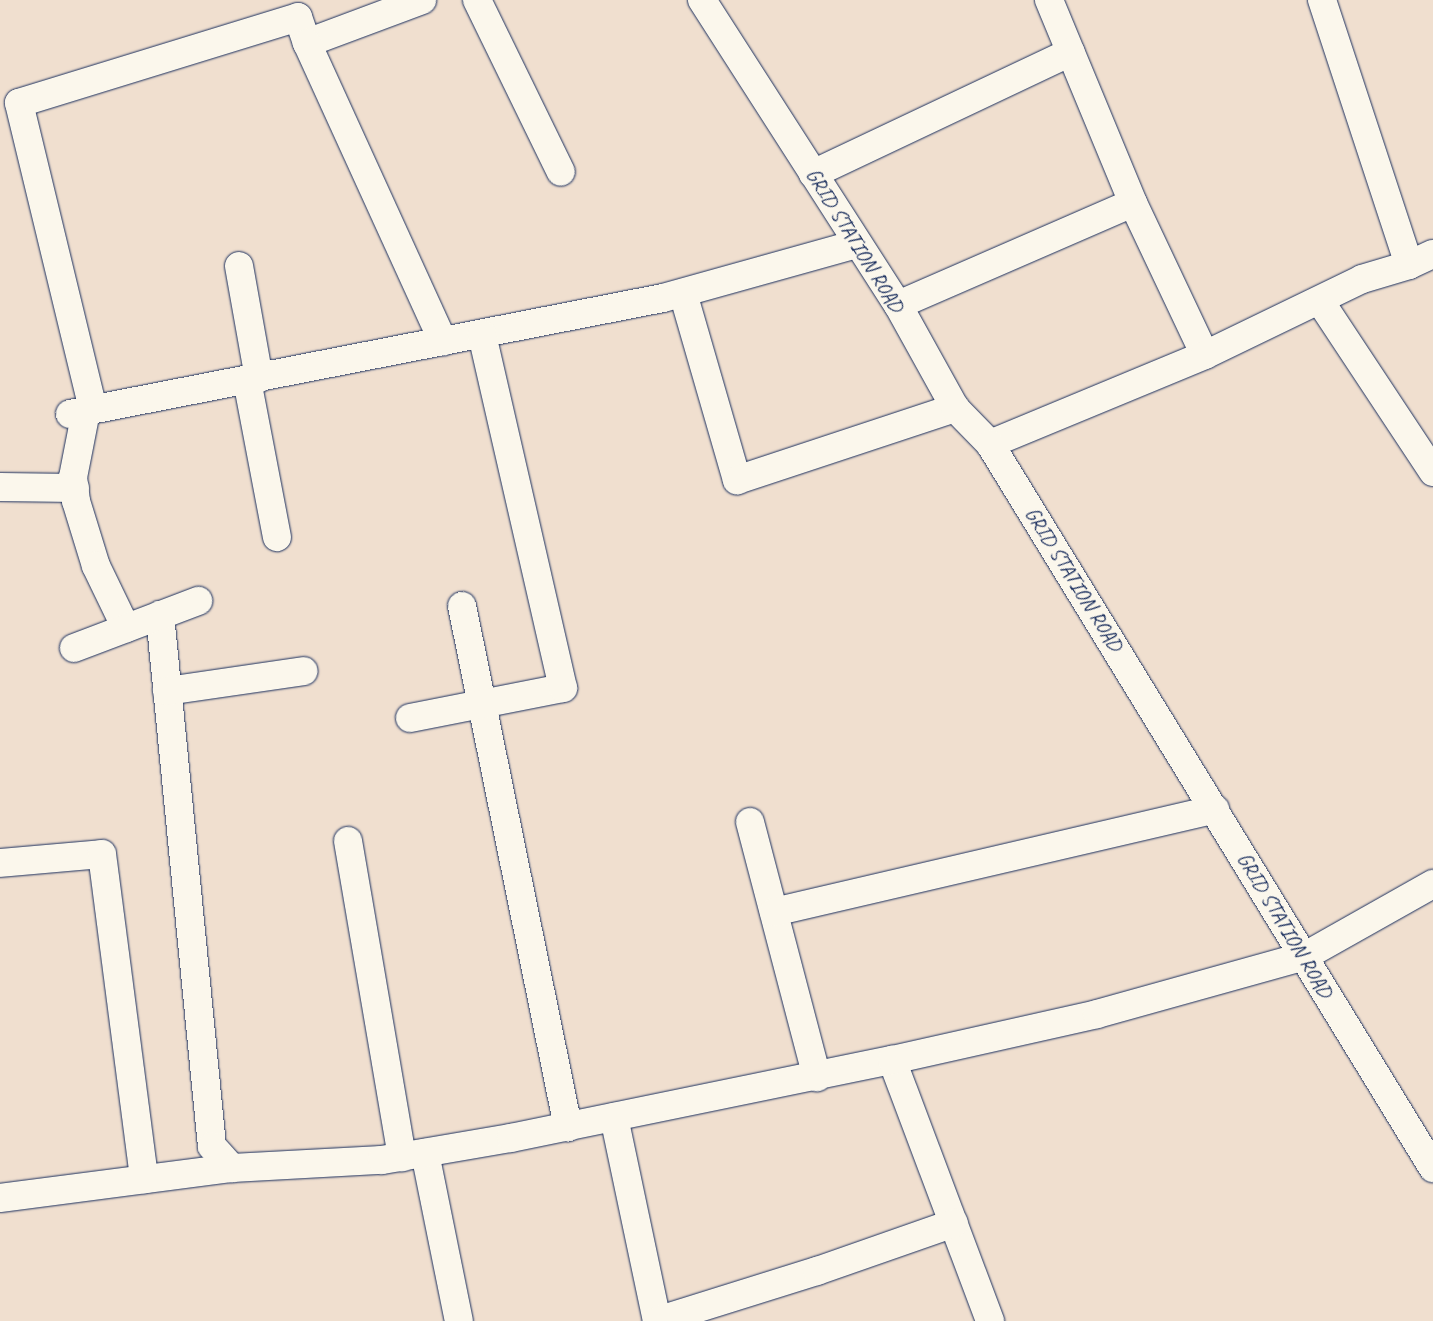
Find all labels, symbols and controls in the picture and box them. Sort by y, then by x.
street label: GRID STATION ROAD [800,163,910,317]
street label: GRID STATION ROAD [1019,502,1129,656]
street label: GRID STATION ROAD [1231,847,1339,1003]

